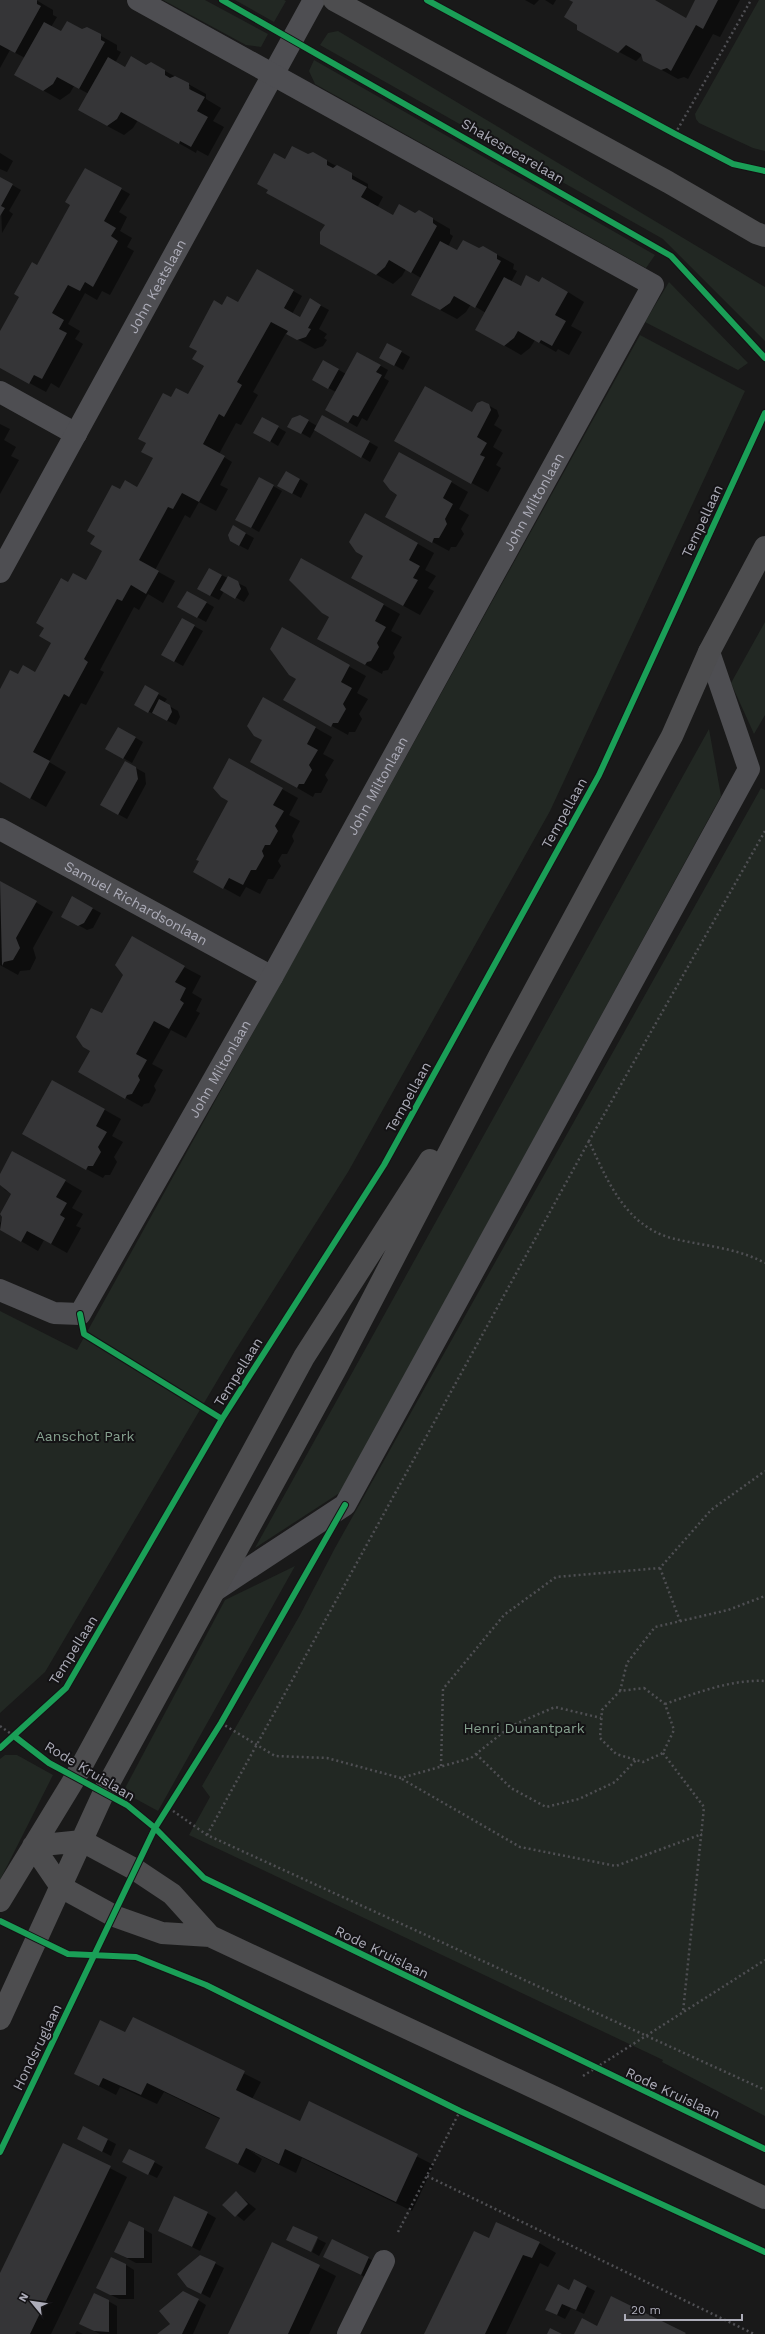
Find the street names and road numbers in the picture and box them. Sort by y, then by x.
street label: Shakespearelaan [459,115,567,187]
street label: John Keatslaan [125,236,189,336]
street label: John Miltonlaan [500,450,567,554]
street label: Tempellaan [678,482,726,560]
street label: John Miltonlaan [344,734,411,838]
street label: Tempellaan [538,775,590,851]
street label: Samuel Richardsonlaan [62,858,210,948]
street label: John Miltonlaan [186,1017,254,1120]
street label: Tempellaan [382,1059,434,1135]
street label: Tempellaan [210,1335,266,1409]
street label: Tempellaan [45,1613,101,1687]
street label: Rode Kruislaan [42,1738,138,1804]
street label: Rode Kruislaan [332,1922,432,1982]
street label: Hondsruglaan [9,2001,65,2093]
street label: Rode Kruislaan [623,2064,723,2122]

